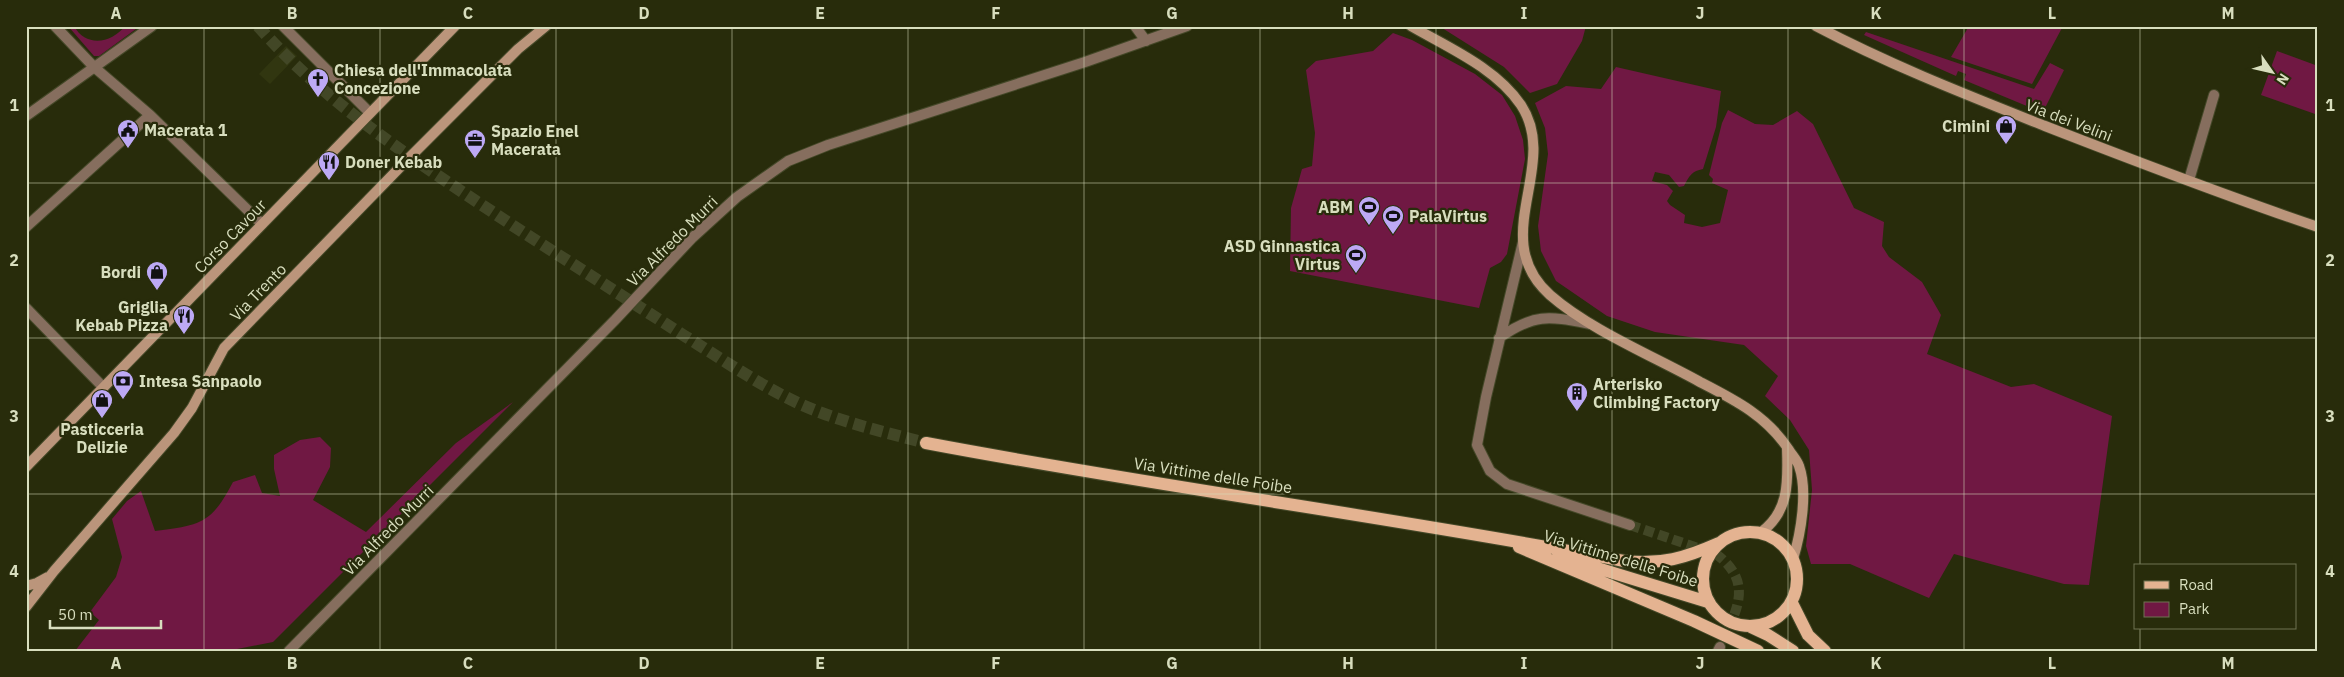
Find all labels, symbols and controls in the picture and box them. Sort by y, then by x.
text: A [111,3,122,23]
text: B [287,3,298,23]
text: C [463,3,473,23]
text: D [638,3,650,23]
text: E [815,3,825,23]
text: F [991,3,1001,23]
text: G [1166,3,1178,23]
text: H [1342,3,1354,23]
text: I [1521,3,1528,23]
text: J [1696,3,1704,23]
text: K [1870,3,1882,23]
text: L [2048,3,2056,23]
text: M [2221,3,2235,23]
north arrow [2246,48,2296,98]
place label: Chiesa dell'Immacolata Concezione [334,60,512,98]
church icon: Chiesa dell'Immacolata Concezione [306,67,330,98]
text: N [2272,70,2293,89]
street label: Via dei Velini [2023,94,2115,146]
text: 1 [9,95,19,115]
text: 1 [2325,95,2335,115]
shop icon: Cimini [1994,114,2018,145]
place label: Cimini [1942,116,1990,136]
public building icon: Macerata 1 [116,118,140,149]
place label: Macerata 1 [144,120,228,140]
place label: Spazio Enel Macerata [491,121,579,159]
office icon: Spazio Enel Macerata [463,128,487,159]
restaurant icon: Doner Kebab [317,150,341,181]
place label: Doner Kebab [345,152,443,172]
street label: Via Alfredo Murri [622,191,722,291]
street label: Corso Cavour [190,195,270,277]
sports icon: ABM [1357,195,1381,226]
place label: ABM [1318,197,1353,217]
sports icon: PalaVirtus [1381,204,1405,235]
place label: PalaVirtus [1409,206,1487,226]
place label: ASD Ginnastica Virtus [1224,236,1340,274]
sports icon: ASD Ginnastica Virtus [1344,243,1368,274]
text: 2 [9,250,19,270]
text: 2 [2325,250,2335,270]
street label: Via Trento [226,259,290,325]
shop icon: Bordi [145,260,169,291]
place label: Bordi [101,262,141,282]
place label: Griglia Kebab Pizza [75,297,168,335]
restaurant icon: Griglia Kebab Pizza [172,304,196,335]
bank icon: Intesa Sanpaolo [111,369,135,400]
place label: Intesa Sanpaolo [139,371,262,391]
place label: Arterisko Climbing Factory [1593,374,1720,412]
building icon: Arterisko Climbing Factory [1565,381,1589,412]
shop icon: Pasticceria Delizie [90,388,114,419]
text: 3 [9,406,19,426]
text: 3 [2325,406,2335,426]
place label: Pasticceria Delizie [60,419,144,457]
street label: Via Vittime delle Foibe [1132,453,1294,497]
street label: Via Alfredo Murri [338,480,438,580]
street label: Via Vittime delle Foibe [1541,525,1701,591]
text: 4 [9,561,19,581]
text: 4 [2325,561,2335,581]
legend [2134,564,2296,630]
text: Road [2179,575,2214,594]
scale bar [50,597,161,629]
text: Park [2179,599,2209,618]
text: 50 m [58,605,93,624]
text: A [111,653,122,673]
text: B [287,653,298,673]
text: C [463,653,473,673]
text: D [638,653,650,673]
text: E [815,653,825,673]
text: F [991,653,1001,673]
text: G [1166,653,1178,673]
text: H [1342,653,1354,673]
text: I [1521,653,1528,673]
text: J [1696,653,1704,673]
text: K [1870,653,1882,673]
text: L [2048,653,2056,673]
text: M [2221,653,2235,673]

